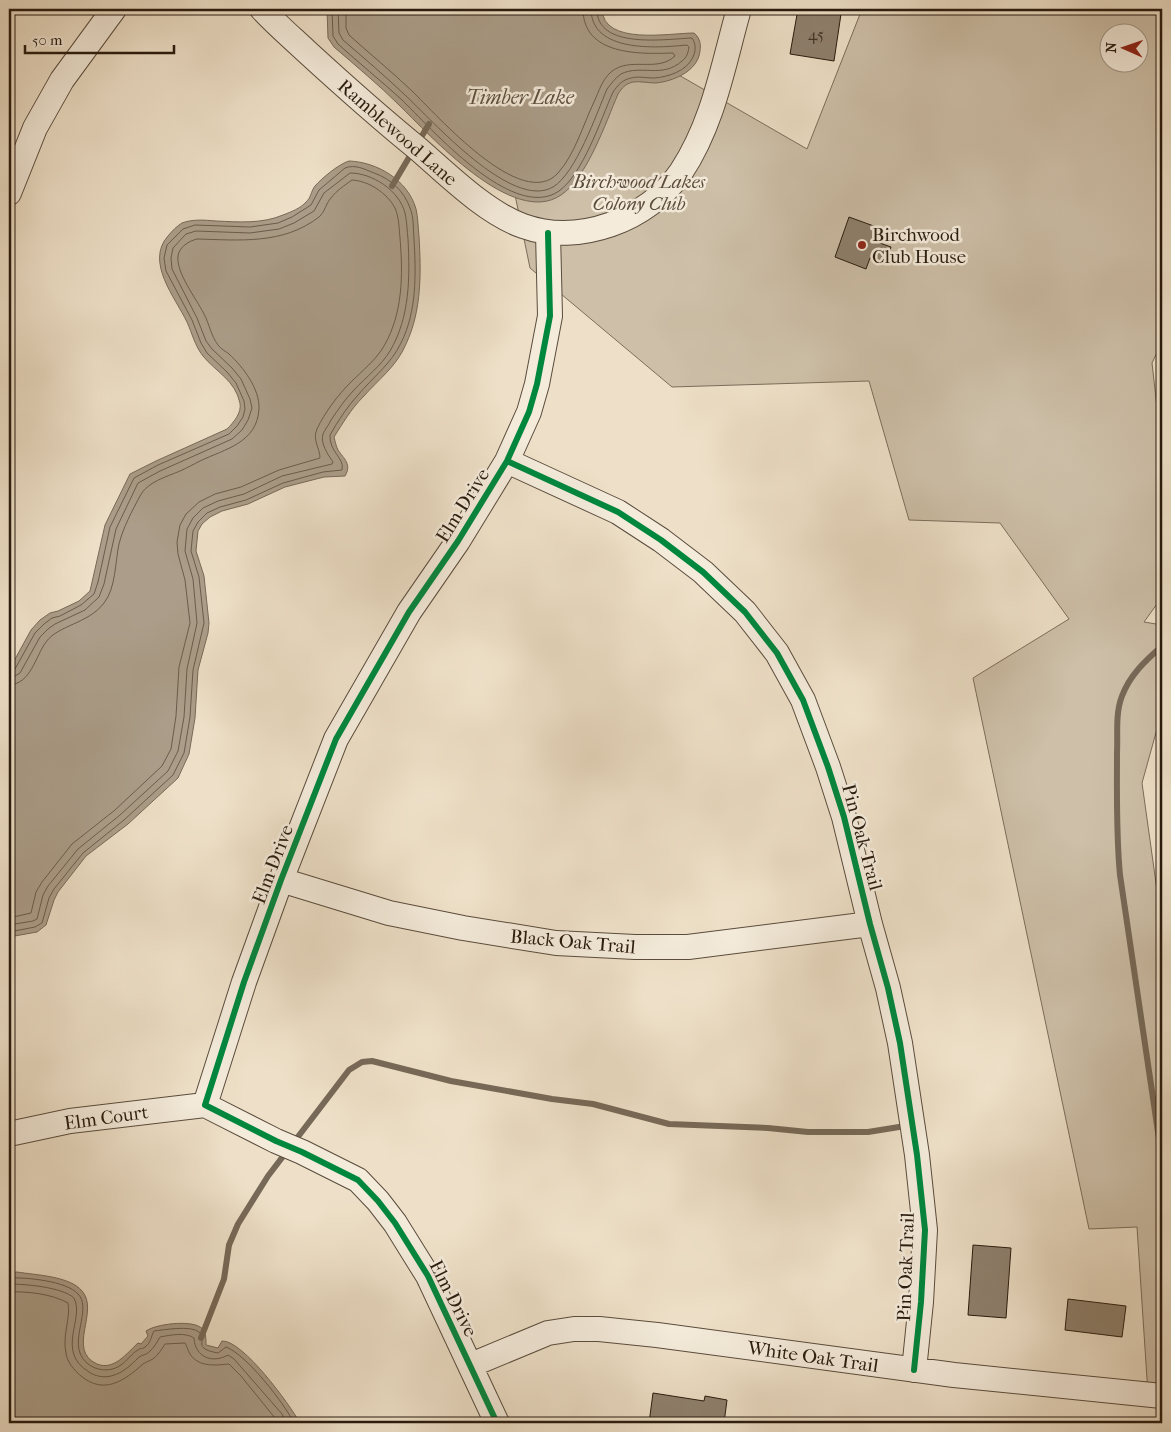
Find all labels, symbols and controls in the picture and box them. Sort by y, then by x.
scale bar [25,22,174,54]
north arrow [1098,22,1148,72]
house number: 45 [808,25,824,44]
text: 50 m [32,31,63,49]
text: N [1103,42,1120,53]
street label: Ramblewood Lane [333,75,461,191]
water label: Timber Lake [466,86,575,109]
park label: Birchwood Lakes Colony Club [572,171,706,215]
place label: Birchwood Club House [872,224,966,268]
marker: Birchwood Club House [856,239,868,251]
street label: Elm Drive [431,464,494,547]
street label: Pin Oak Trail [837,782,887,893]
street label: Elm Drive [248,822,298,907]
street label: Black Oak Trail [509,926,636,958]
street label: Elm Court [63,1101,150,1135]
street label: Pin Oak Trail [893,1212,919,1322]
street label: Elm Drive [424,1256,482,1340]
street label: White Oak Trail [745,1337,880,1377]

